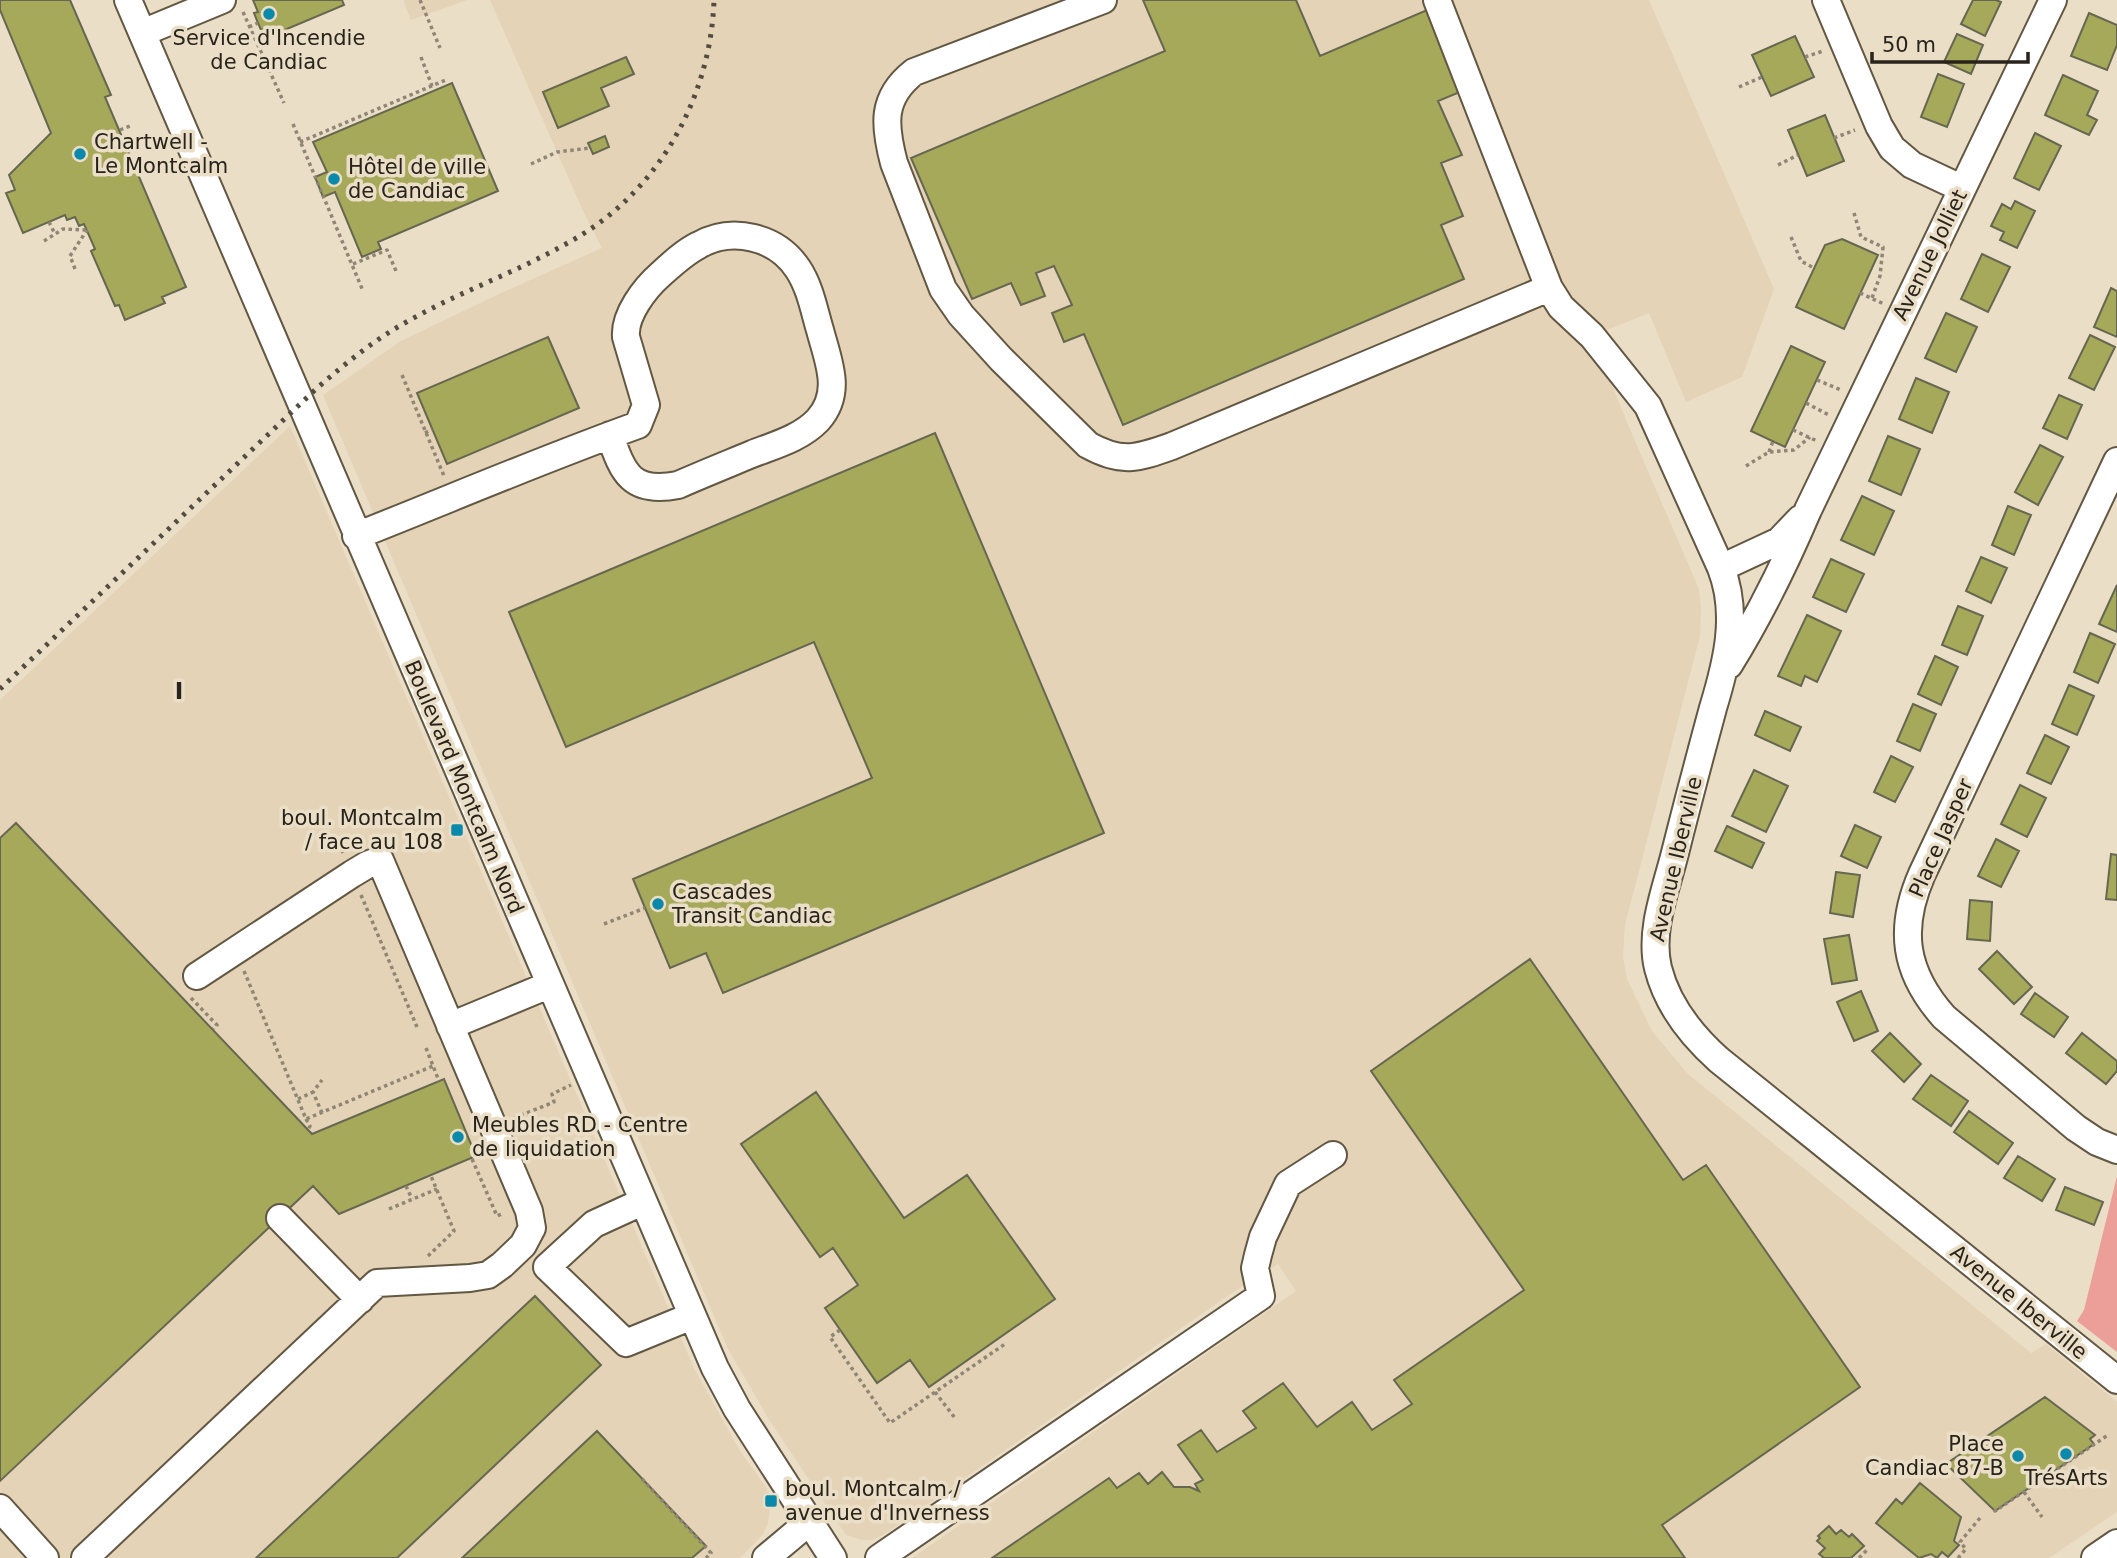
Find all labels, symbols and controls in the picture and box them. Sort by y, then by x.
marker: Service d'Incendie de Candiac [261,6,277,22]
scale bar [1872,21,2028,65]
place label: Service d'Incendie de Candiac [173,26,365,74]
text: 50 m [1882,33,1936,57]
place label: Chartwell - Le Montcalm [94,130,228,178]
marker: Chartwell - Le Montcalm [72,146,88,162]
place label: Hôtel de ville de Candiac [348,155,486,203]
marker: Hôtel de ville de Candiac [326,171,342,187]
street label: Avenue Jolliet [1888,186,1972,324]
street label: Boulevard Montcalm Nord [400,657,528,917]
district label: I [175,678,183,704]
street label: Avenue Iberville [1645,774,1707,944]
street label: Place Jasper [1904,775,1978,901]
place label: boul. Montcalm / face au 108 [281,806,443,854]
marker: boul. Montcalm / face au 108 [449,822,465,838]
place label: Cascades Transit Candiac [671,880,833,928]
marker: Cascades Transit Candiac [650,896,666,912]
place label: Meubles RD - Centre de liquidation [472,1113,688,1161]
marker: Meubles RD - Centre de liquidation [450,1129,466,1145]
street label: Avenue Iberville [1946,1240,2092,1364]
place label: Place Candiac 87-B [1865,1432,2004,1480]
marker: TrésArts [2058,1446,2074,1462]
marker: Place Candiac 87-B [2010,1448,2026,1464]
place label: TrésArts [2023,1466,2108,1490]
place label: boul. Montcalm / avenue d'Inverness [785,1477,990,1525]
marker: boul. Montcalm / avenue d'Inverness [763,1493,779,1509]

